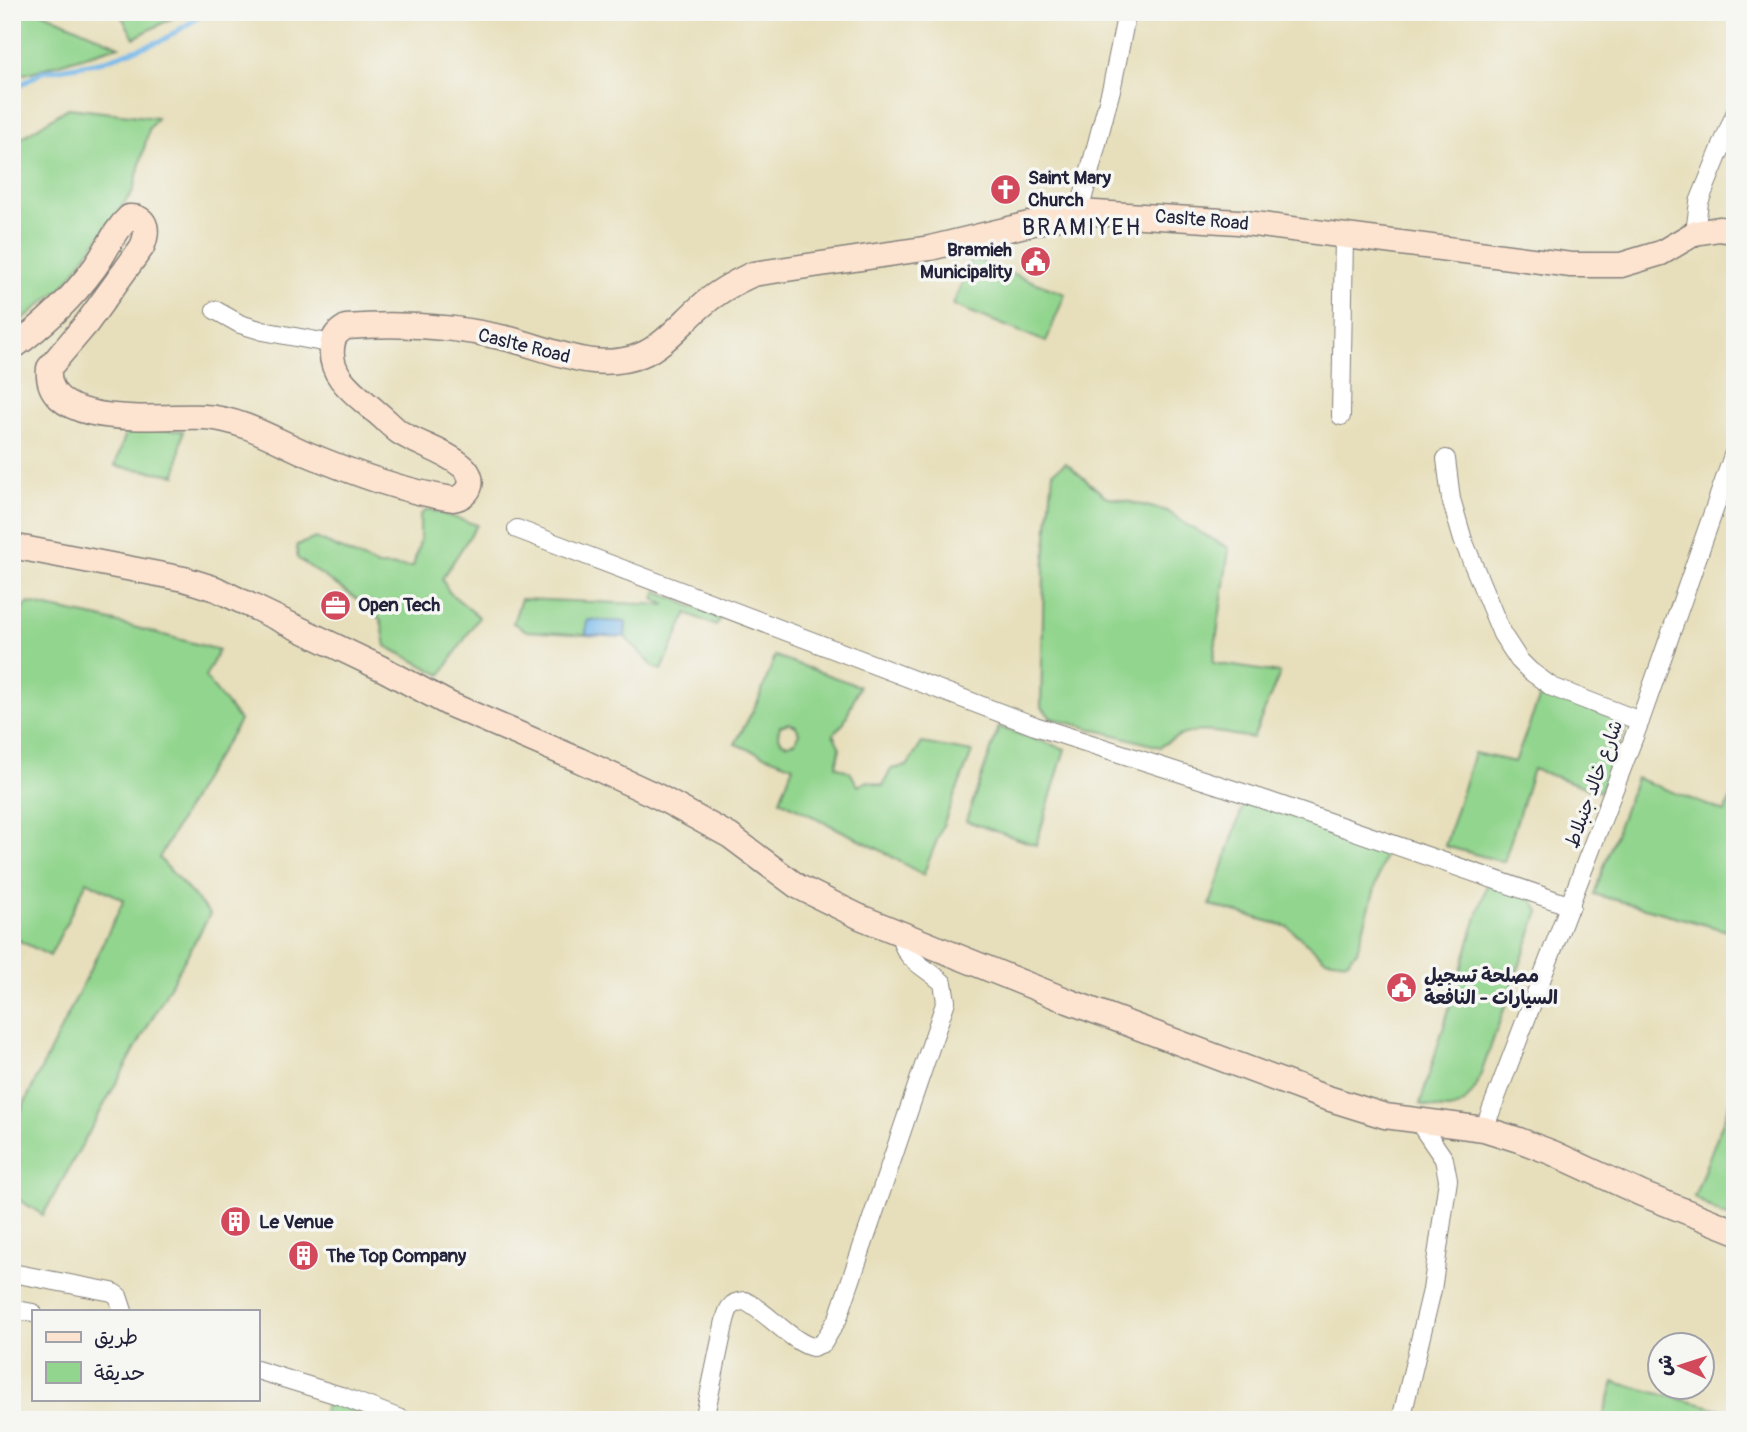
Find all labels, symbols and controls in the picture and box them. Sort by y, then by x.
place label: Saint Mary Church [1028,166,1112,212]
church icon: Saint Mary Church [988,172,1022,206]
street label: Caslte Road [1154,204,1250,236]
district label: BRAMIYEH [1022,213,1142,242]
place label: Bramieh Municipality [920,238,1013,284]
public building icon: Bramieh Municipality [1018,244,1052,278]
street label: Caslte Road [475,323,573,369]
office icon: Open Tech [318,588,352,622]
place label: Open Tech [358,593,440,617]
street label: شارع خالد جنبلاط [1560,717,1629,852]
place label: مصلحة تسجيل السيارات - النافعة [1424,964,1558,1010]
public building icon: مصلحة تسجيل السيارات - النافعة [1384,970,1418,1004]
building icon: Le Venue [219,1205,253,1239]
place label: Le Venue [259,1210,334,1234]
building icon: The Top Company [286,1239,320,1273]
place label: The Top Company [325,1244,467,1268]
legend [32,1310,259,1400]
text: طريق [94,1324,138,1351]
north arrow [1646,1330,1716,1400]
text: ش [1652,1354,1678,1376]
text: حديقة [94,1360,145,1387]

